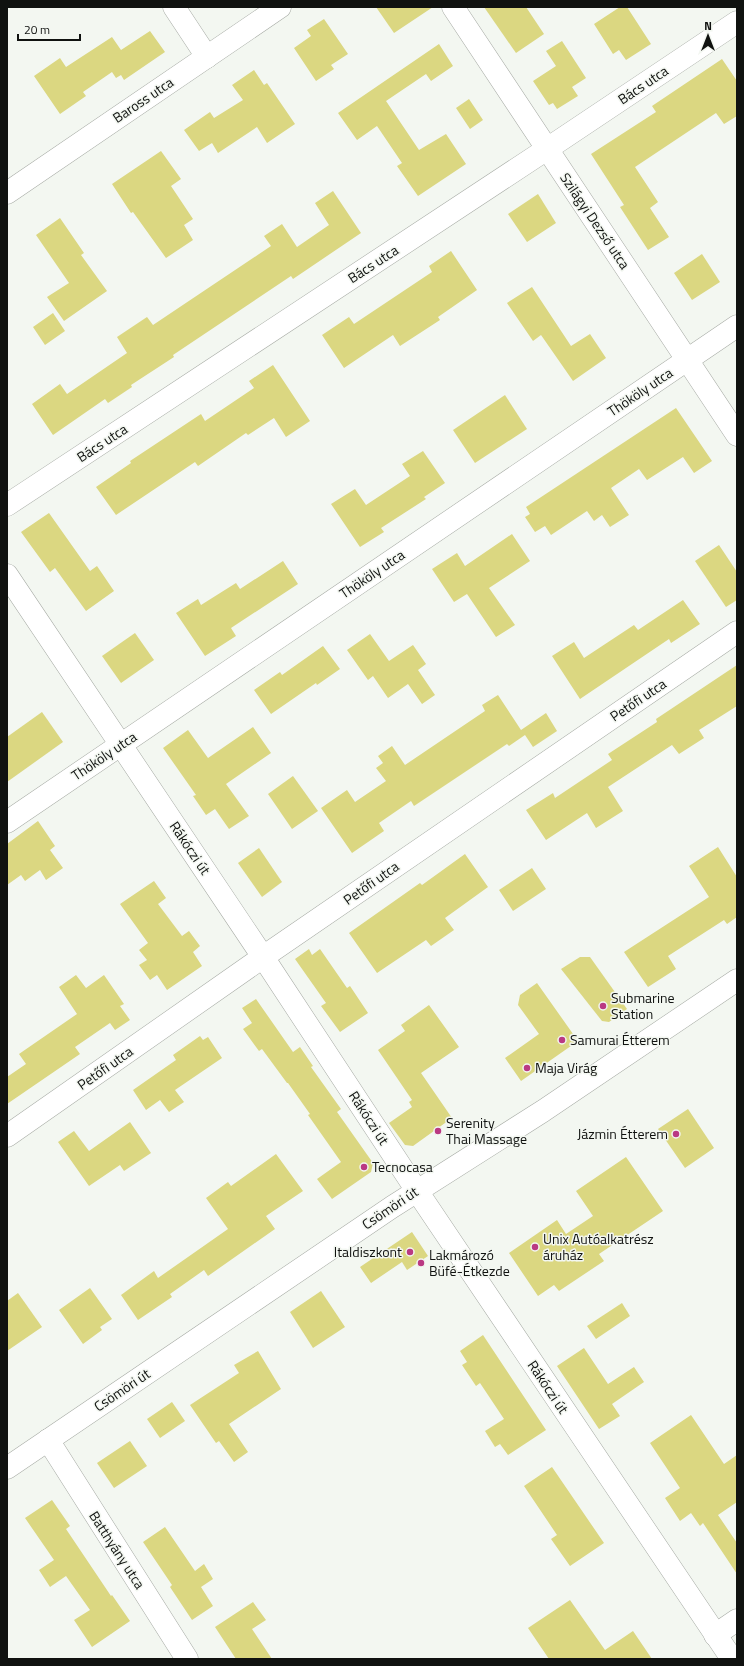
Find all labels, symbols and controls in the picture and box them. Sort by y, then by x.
scale bar [18,16,80,42]
north arrow [688,16,728,56]
text: N [704,18,712,34]
text: 20 m [24,20,50,39]
street label: Bács utca [613,60,672,109]
street label: Baross utca [108,72,177,128]
street label: Szilágyi Dezső utca [555,168,636,273]
street label: Bács utca [343,239,402,288]
street label: Thököly utca [603,362,677,421]
street label: Bács utca [72,418,131,467]
street label: Thököly utca [335,544,409,603]
street label: Petőfi utca [605,673,670,726]
street label: Thököly utca [67,726,141,785]
street label: Rákóczi út [165,817,216,879]
street label: Petőfi utca [339,856,403,909]
place label: Submarine Station [611,987,675,1024]
marker: Submarine Station [598,1001,608,1011]
place label: Samurai Étterem [570,1029,670,1050]
marker: Samurai Étterem [557,1035,567,1045]
street label: Petőfi utca [73,1041,137,1094]
place label: Maja Virág [535,1057,597,1078]
marker: Maja Virág [522,1063,532,1073]
street label: Rákóczi út [344,1087,395,1149]
place label: Serenity Thai Massage [446,1112,527,1149]
place label: Jázmin Étterem [577,1123,668,1144]
marker: Serenity Thai Massage [433,1126,443,1136]
marker: Jázmin Étterem [671,1129,681,1139]
place label: Tecnocasa [372,1156,433,1177]
marker: Tecnocasa [359,1162,369,1172]
street label: Csömöri út [357,1181,422,1234]
place label: Unix Autóalkatrész áruház [543,1228,654,1265]
place label: Italdiszkont [334,1241,402,1262]
marker: Unix Autóalkatrész áruház [530,1242,540,1252]
place label: Lakmározó Büfé-Étkezde [429,1244,510,1281]
marker: Italdiszkont [405,1247,415,1257]
marker: Lakmározó Büfé-Étkezde [416,1258,426,1268]
street label: Rákóczi út [523,1356,574,1418]
street label: Csömöri út [89,1363,154,1416]
street label: Batthyány utca [84,1507,151,1593]

